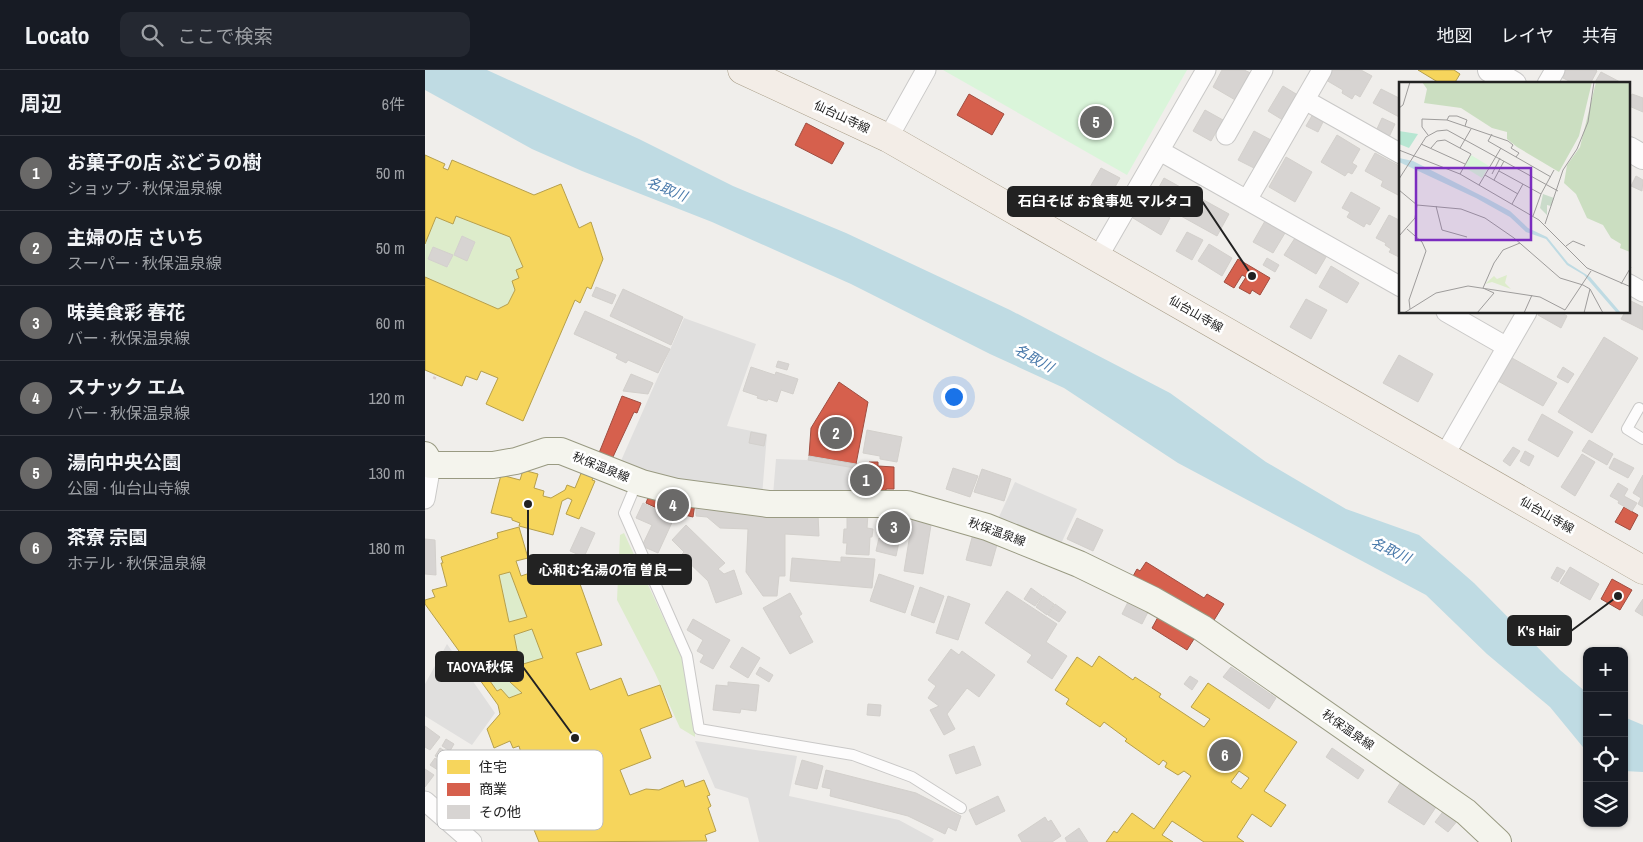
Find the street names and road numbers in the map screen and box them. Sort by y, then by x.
street label: 仙台山寺線 [811,97,873,137]
street label: 仙台山寺線 [1166,292,1226,336]
street label: 秋保温泉線 [570,448,632,486]
street label: 仙台山寺線 [1517,493,1577,537]
street label: 秋保温泉線 [966,514,1028,550]
street label: 秋保温泉線 [1319,706,1377,754]

